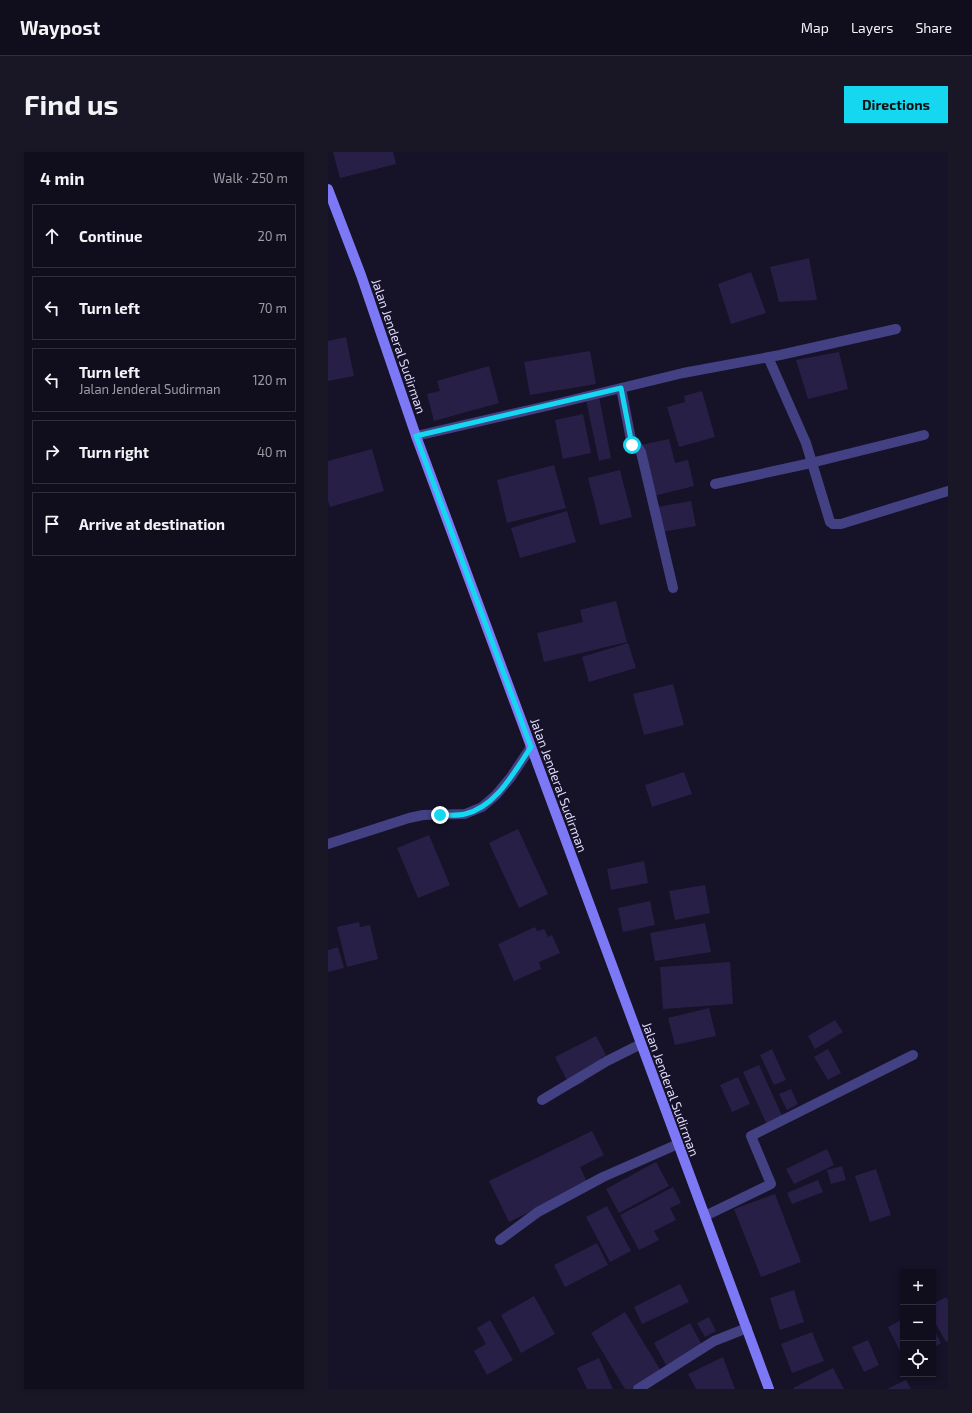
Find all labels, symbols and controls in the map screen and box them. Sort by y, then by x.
text: Waypost [20,16,100,39]
text: Map [801,19,829,36]
text: Layers [851,19,893,36]
text: Share [915,19,952,36]
button: Directions [844,86,948,123]
text: Find us [24,87,118,121]
text: 4 min [40,168,84,188]
text: Walk · 250 m [213,170,288,186]
icon: ahead [41,225,63,247]
text: Continue [79,227,142,245]
text: 20 m [258,228,287,244]
street label: Jalan Jenderal Sudirman [368,276,430,416]
icon: left [41,297,63,319]
text: Turn left [79,299,140,317]
text: 70 m [258,300,287,316]
text: Turn left [79,363,140,381]
icon: left [41,369,63,391]
text: 120 m [252,372,287,388]
text: Jalan Jenderal Sudirman [79,381,221,397]
route start [623,436,641,454]
icon: right [41,441,63,463]
text: Turn right [79,443,149,461]
text: 40 m [257,444,287,460]
icon: arrive [41,513,63,535]
text: Arrive at destination [79,515,225,533]
street label: Jalan Jenderal Sudirman [527,716,591,854]
route end [431,806,449,824]
street label: Jalan Jenderal Sudirman [639,1020,703,1158]
map controls [900,1269,936,1377]
button: + [900,1269,936,1305]
button: − [900,1305,936,1341]
button: locate [900,1341,936,1377]

